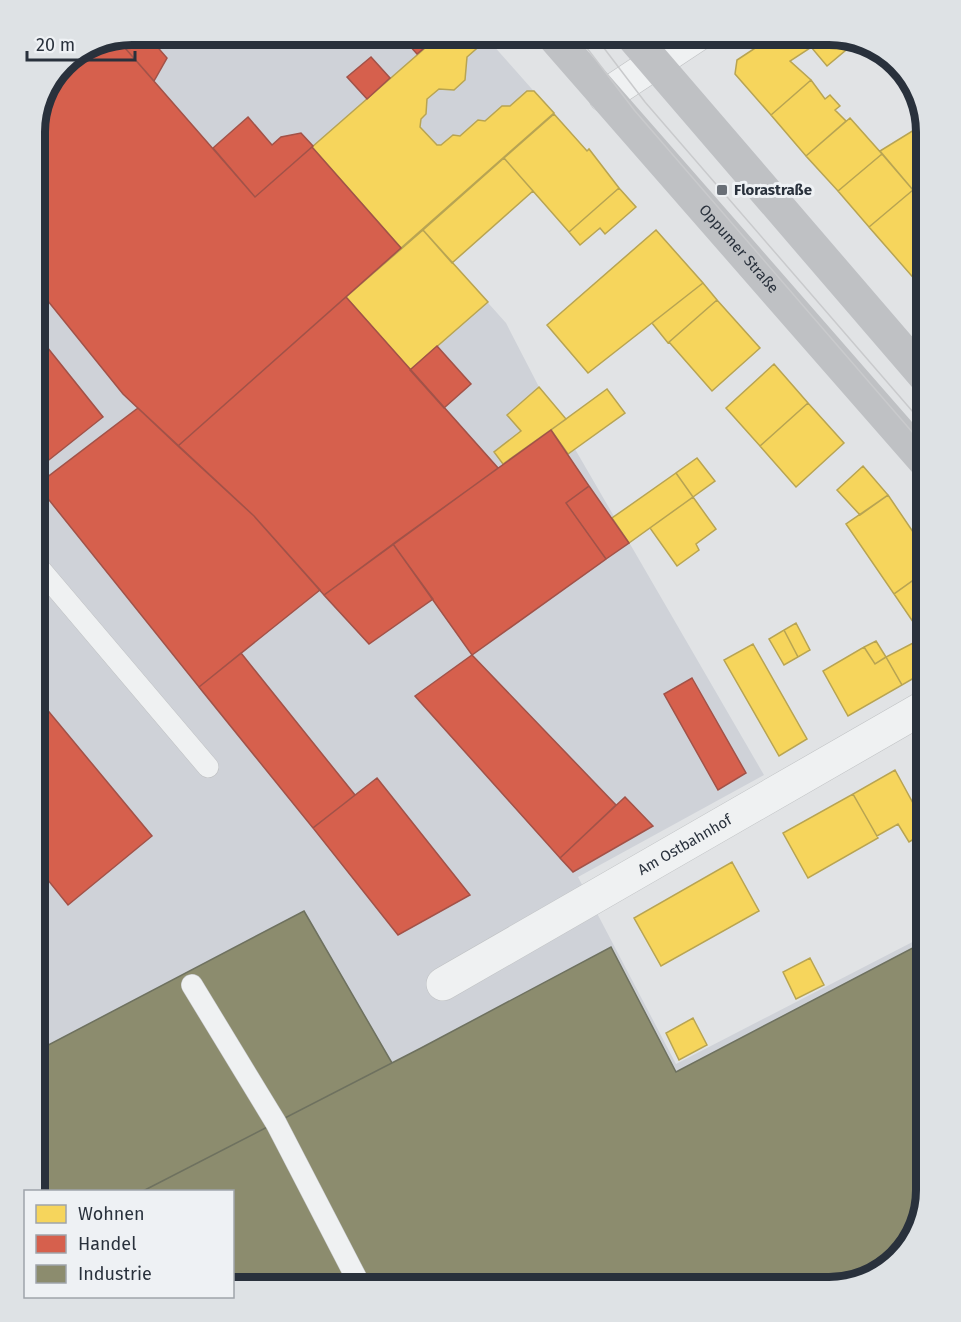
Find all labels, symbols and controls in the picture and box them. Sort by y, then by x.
scale bar [27,24,135,62]
text: 20 m [36,34,75,56]
place label: Florastraße [734,181,812,199]
marker: Florastraße [715,183,729,197]
street label: Oppumer Straße [695,201,782,297]
street label: Am Ostbahnhof [635,810,736,879]
legend [24,1190,234,1298]
text: Wohnen [78,1203,145,1225]
text: Handel [78,1233,136,1255]
text: Industrie [78,1263,152,1285]

